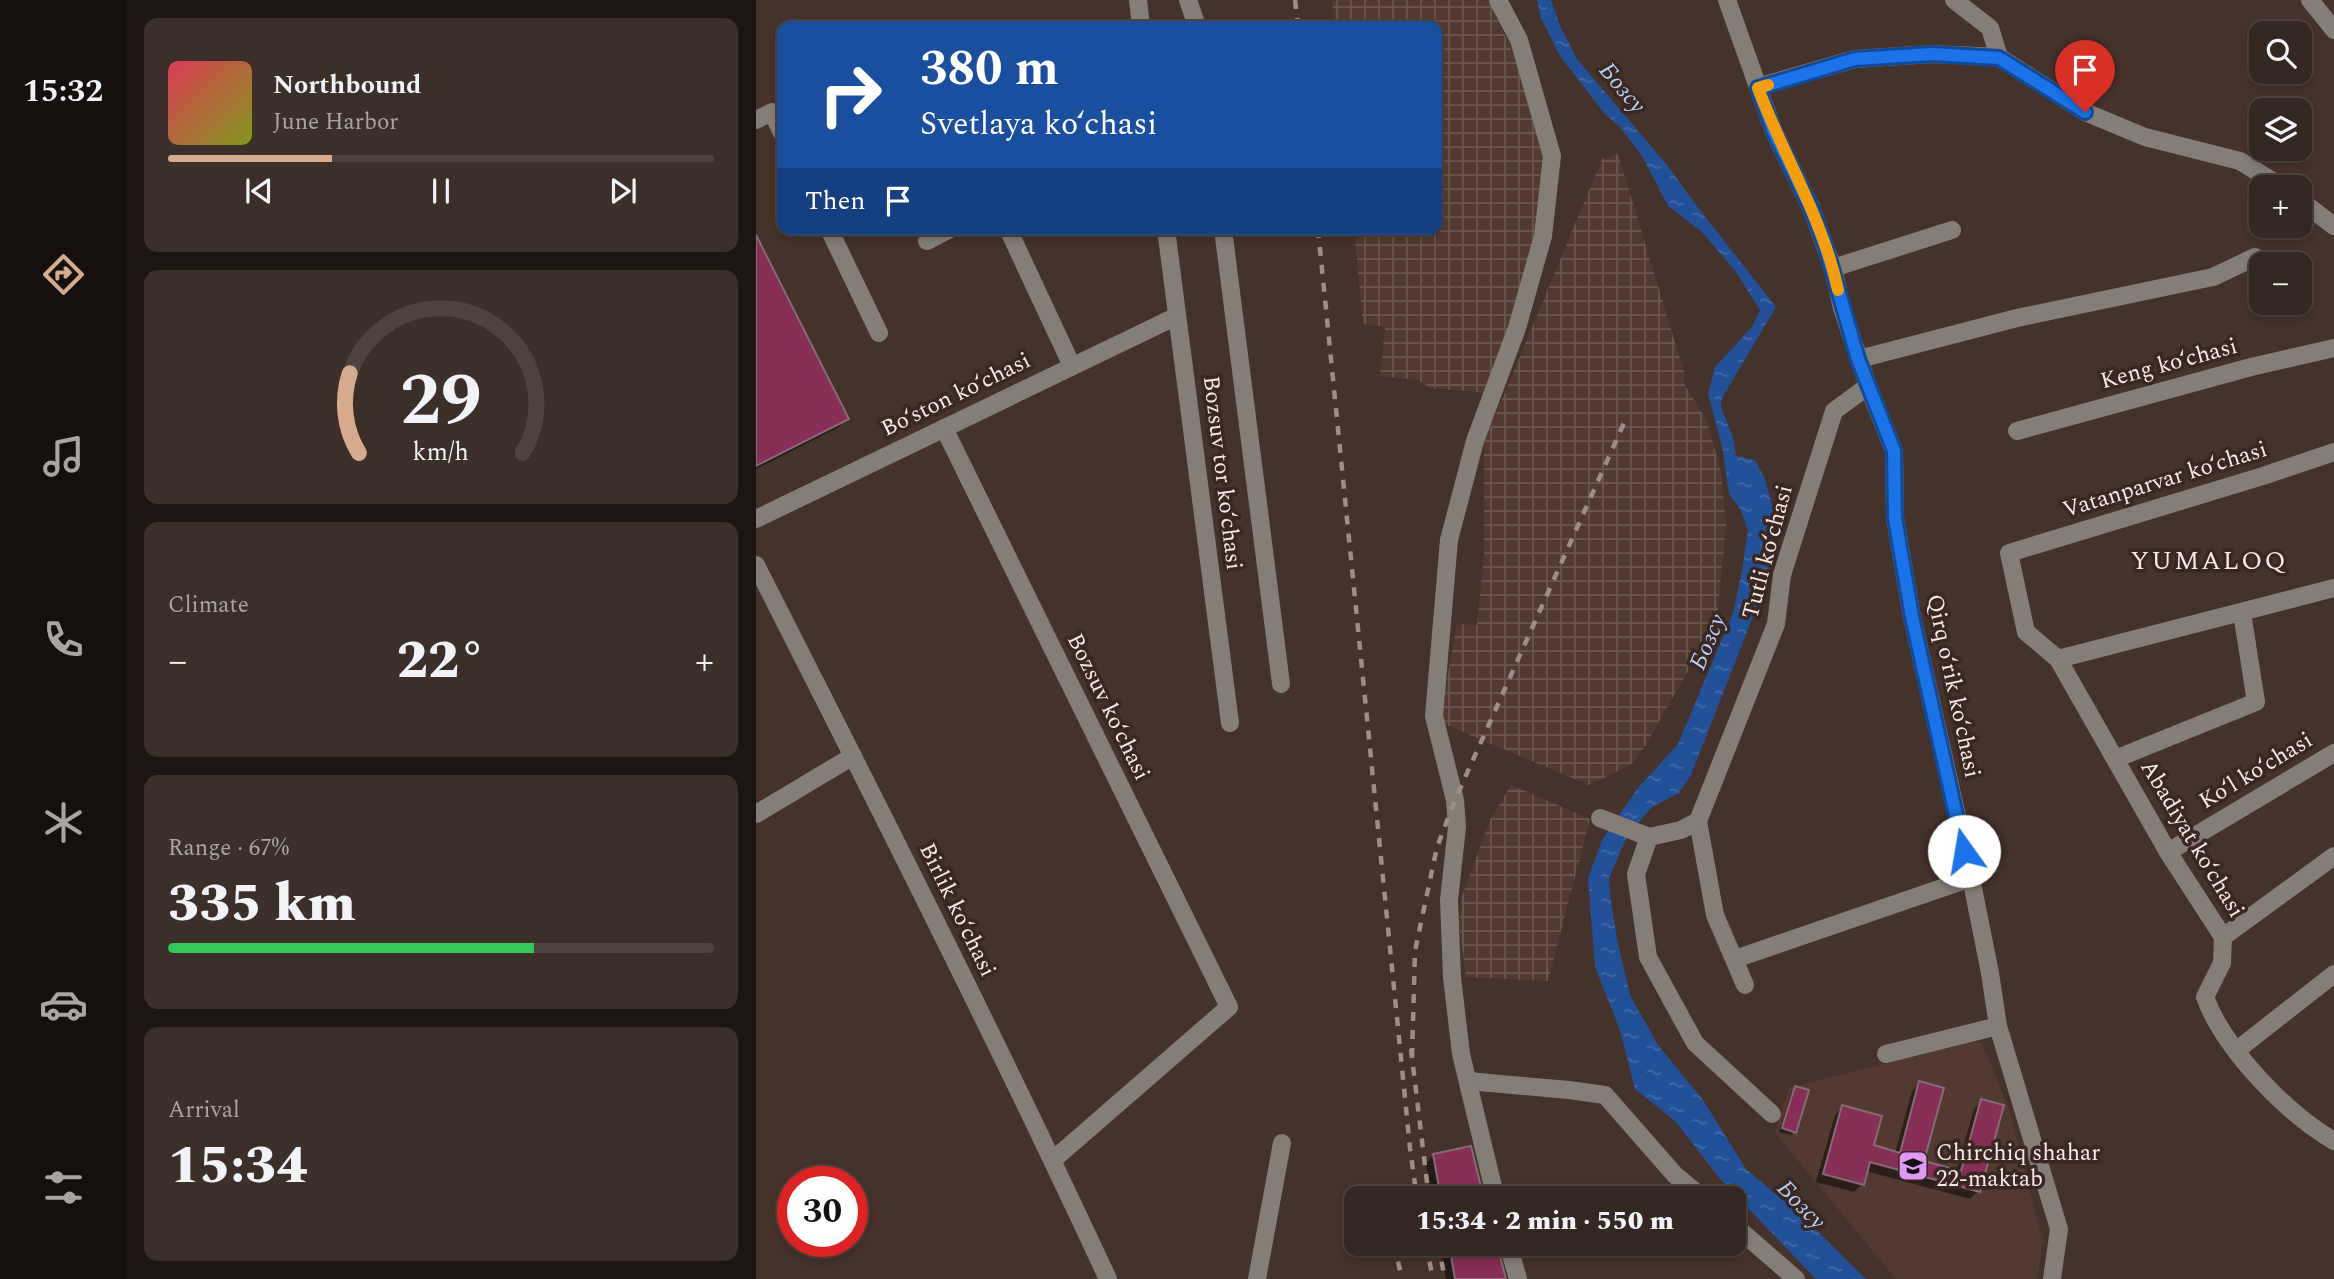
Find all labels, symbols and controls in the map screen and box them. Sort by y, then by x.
map controls [2249,21,2312,315]
button: search [2249,21,2312,84]
text: 380 m [920,32,1059,107]
pin [2055,40,2115,112]
icon: right [805,49,896,140]
icon: arrive [2066,51,2104,89]
water label: Бозсу [1590,54,1654,122]
text: Northbound [273,65,421,105]
text: 15:32 [23,67,103,116]
button: layers [2249,98,2312,161]
text: Svetlaya ko‘chasi [920,100,1157,149]
text: June Harbor [273,105,398,140]
icon: previous [240,172,278,210]
icon: pause [422,172,460,210]
icon: next [604,172,642,210]
button: + [2249,175,2312,238]
text: Then [805,181,865,221]
icon: arrive [879,182,917,220]
icon: directions [39,250,88,299]
button: − [2249,252,2312,315]
street label: Keng ko‘chasi [2097,329,2241,399]
street label: Bo‘ston ko‘chasi [875,344,1037,446]
text: 29 [400,347,482,458]
street label: Bozsuv tor ko‘chasi [1193,374,1251,572]
icon: music [39,432,88,481]
street label: Vatanparvar ko‘chasi [2058,432,2272,528]
text: km/h [413,434,469,472]
street label: Tutli ko‘chasi [1733,481,1803,623]
district label: YUMALOQ [2131,541,2287,581]
text: Climate [168,588,249,623]
street label: Qirq o‘rik ko‘chasi [1916,591,1990,781]
water label: Бозсу [1680,608,1736,676]
icon: phone [39,615,88,664]
text: 22° [397,622,485,701]
street label: Bozsuv ko‘chasi [1057,627,1159,787]
text: − [168,633,187,691]
text: + [695,633,714,691]
street label: Ko‘l ko‘chasi [2192,723,2320,819]
street label: Abadiyat ko‘chasi [2131,753,2253,925]
icon: climate [39,798,88,847]
position arrow [1927,814,2001,888]
text: Range · 67% [168,831,289,866]
street label: Birlik ko‘chasi [909,837,1005,983]
text: 335 km [168,865,356,944]
icon: car [39,980,88,1029]
text: Arrival [168,1093,240,1128]
text: 15:34 [168,1127,307,1206]
place label: Chirchiq shahar 22-maktab [1936,1136,2100,1197]
school or university icon: Chirchiq shahar 22-maktab [1896,1149,1930,1183]
icon: filters [39,1163,88,1212]
speed limit sign: 30 [777,1166,868,1257]
water label: Бозсу [1768,1172,1834,1238]
text: 15:34 · 2 min · 550 m [1416,1201,1674,1241]

